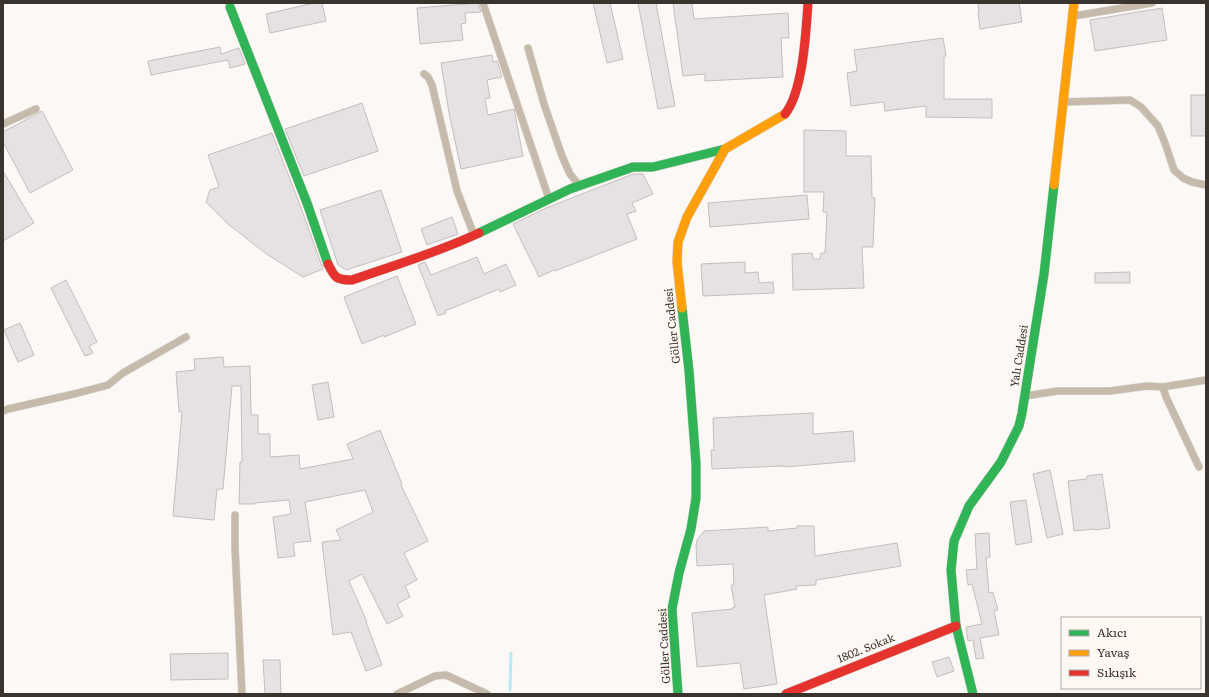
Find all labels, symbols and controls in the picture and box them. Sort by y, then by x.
street label: Göller Caddesi [659,287,683,365]
street label: Yalı Caddesi [1005,323,1031,388]
street label: Göller Caddesi [653,608,673,684]
legend [1061,617,1201,689]
text: Akıcı [1097,623,1127,641]
street label: 1802. Sokak [835,628,897,666]
text: Yavaş [1097,643,1130,661]
text: Sıkışık [1097,663,1137,681]

